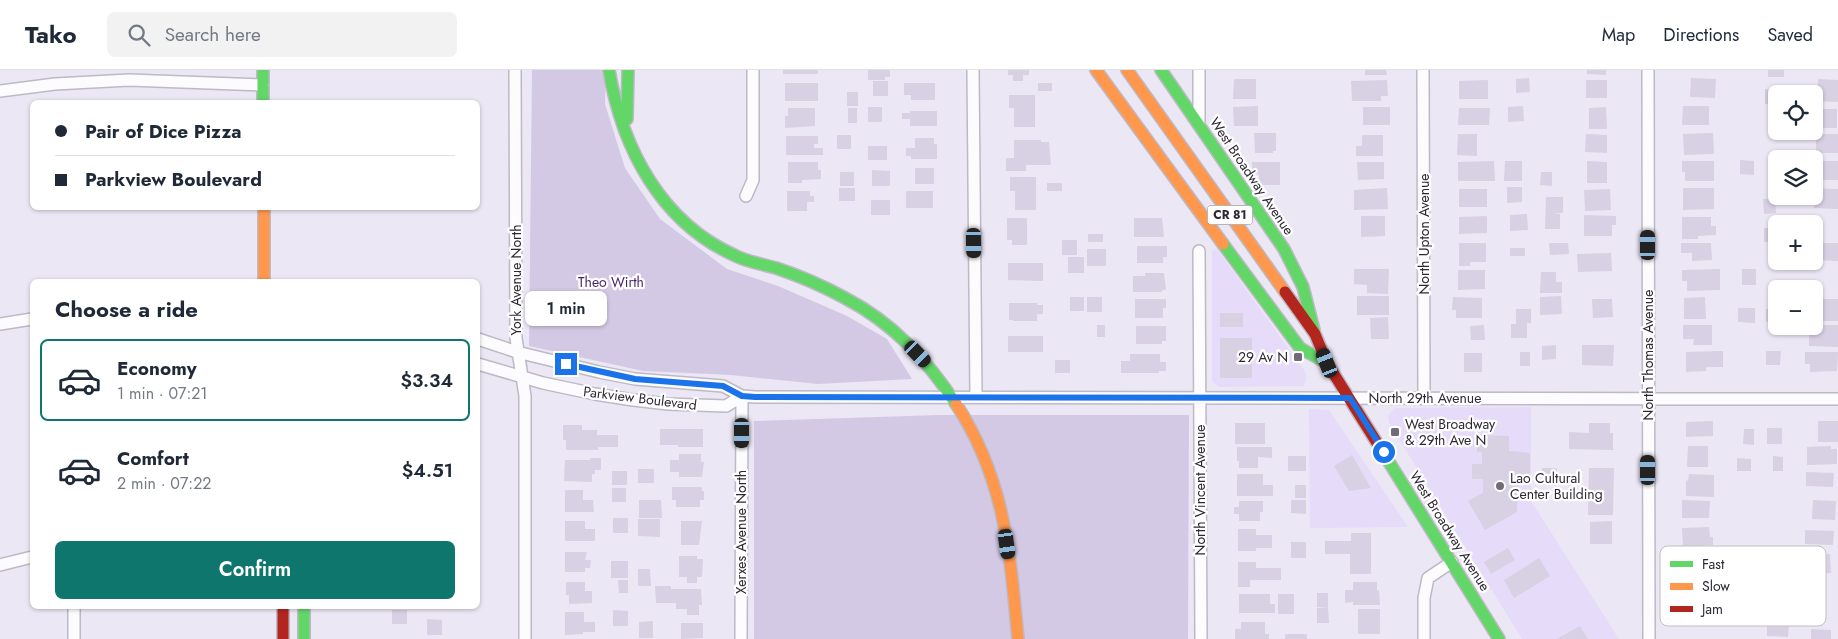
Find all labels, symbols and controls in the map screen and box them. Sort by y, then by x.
search box [107,12,457,57]
text: Tako [25,17,77,52]
icon: search [125,21,153,49]
text: Search here [165,21,261,48]
text: Map [1602,22,1635,48]
text: Directions [1663,22,1739,48]
text: Saved [1767,22,1813,48]
map controls [1768,85,1823,335]
button: locate [1768,85,1823,140]
street label: West Broadway Avenue [1205,113,1299,239]
text: Pair of Dice Pizza [85,118,242,145]
button: layers [1768,150,1823,205]
text: Parkview Boulevard [85,166,262,193]
street label: North Upton Avenue [1414,173,1434,295]
road number: CR 81 [1208,206,1252,224]
button: + [1768,215,1823,270]
street label: York Avenue North [506,224,526,336]
car [966,228,981,258]
car [1640,230,1655,260]
park label: Theo Wirth [578,272,644,292]
button: − [1768,280,1823,335]
street label: North Thomas Avenue [1638,290,1658,420]
callout: 1 min [525,292,607,326]
text: Choose a ride [55,293,198,325]
text: 1 min [547,297,585,320]
car [902,338,933,370]
car [1314,346,1339,380]
place label: 29 Av N [1238,347,1288,367]
marker: 29 Av N [1292,351,1304,363]
route end [555,353,577,375]
text: Economy [117,355,197,382]
icon: car [57,358,102,403]
text: $3.34 [400,367,453,394]
street label: Parkview Boulevard [582,381,698,415]
text: 1 min · 07:21 [117,382,208,405]
street label: North 29th Avenue [1369,388,1481,408]
place label: West Broadway & 29th Ave N [1405,414,1496,450]
car [734,418,749,448]
street label: North Vincent Avenue [1190,425,1210,555]
marker: West Broadway & 29th Ave N [1389,426,1401,438]
route start [1373,441,1395,463]
text: Comfort [117,445,189,472]
icon: car [57,448,102,493]
car [1640,455,1655,485]
text: $4.51 [402,457,453,484]
street label: West Broadway Avenue [1405,467,1495,595]
place label: Lao Cultural Center Building [1510,468,1603,504]
street label: Xerxes Avenue North [731,470,751,594]
text: 2 min · 07:22 [117,472,211,495]
marker: Lao Cultural Center Building [1494,480,1506,492]
car [997,528,1016,560]
button: Confirm [55,541,455,599]
legend [1660,546,1826,626]
text: Fast [1702,554,1725,574]
text: Slow [1702,576,1730,596]
text: Jam [1700,599,1723,619]

